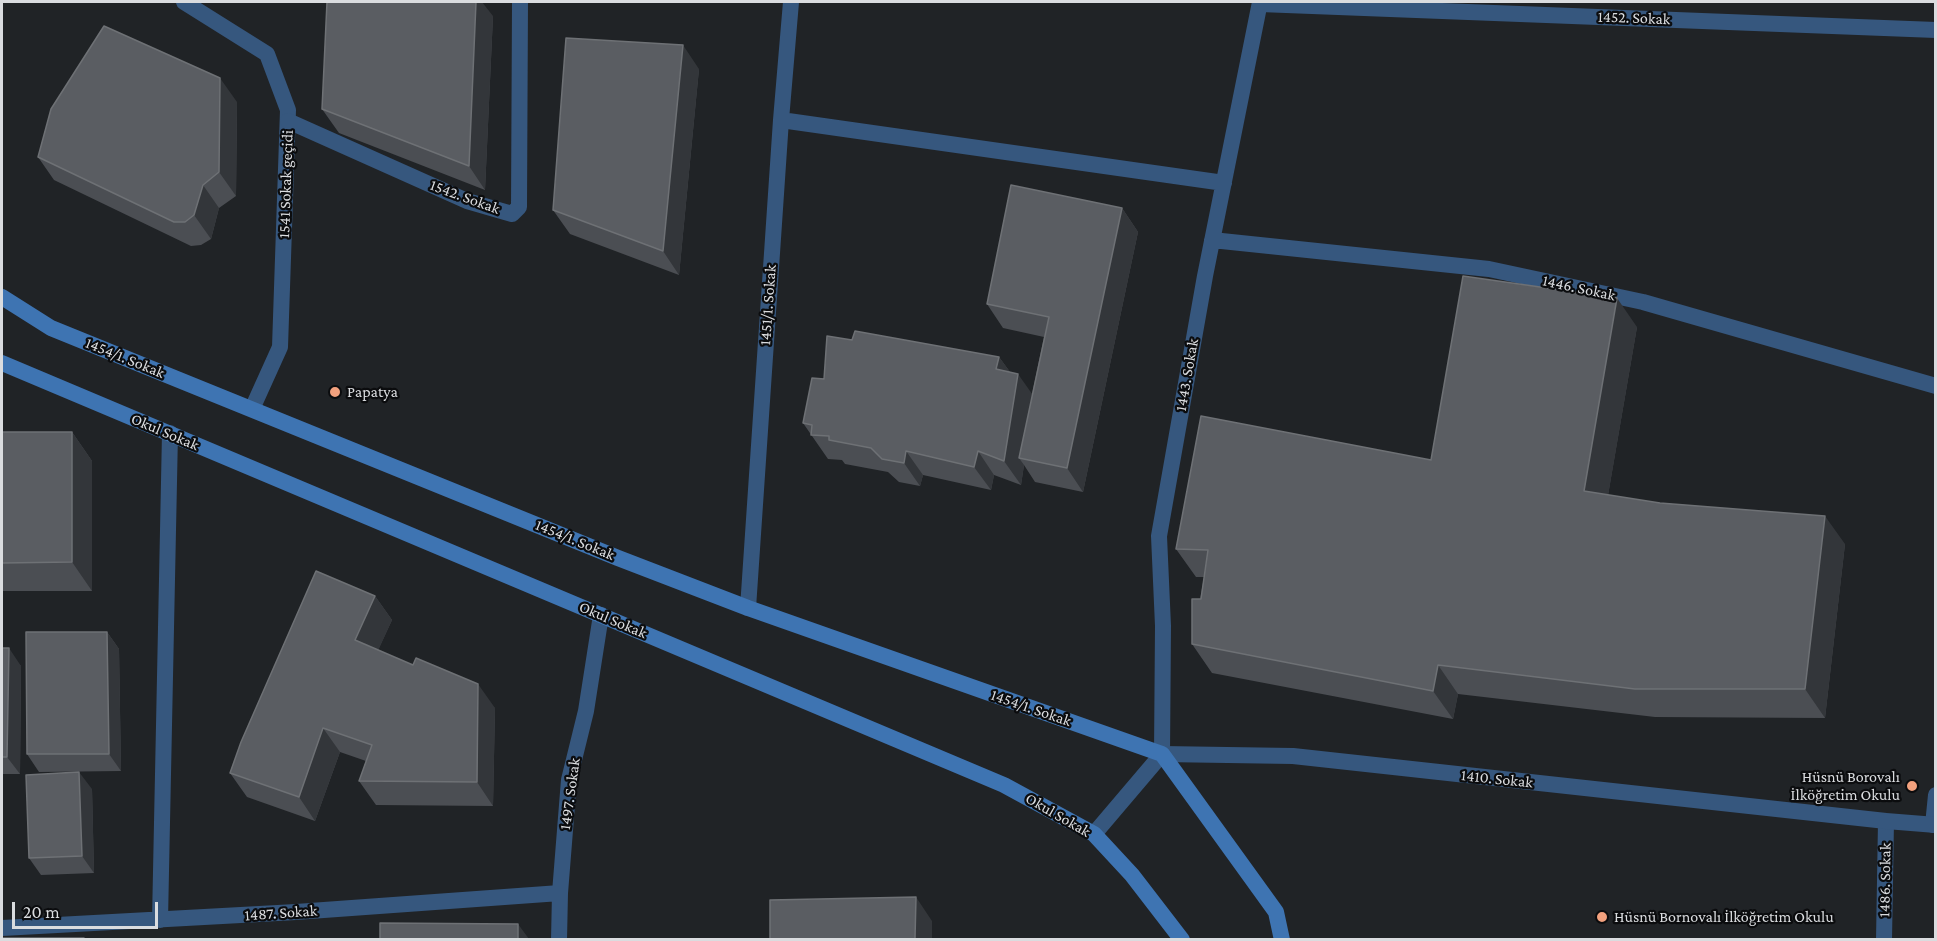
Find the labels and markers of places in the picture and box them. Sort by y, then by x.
place label: Papatya [347,382,398,402]
marker: Papatya [328,385,342,399]
place label: Hüsnü Borovalı İlköğretim Okulu [1791,767,1900,805]
marker: Hüsnü Borovalı İlköğretim Okulu [1905,779,1919,793]
place label: Hüsnü Bornovalı İlköğretim Okulu [1614,907,1834,927]
marker: Hüsnü Bornovalı İlköğretim Okulu [1595,910,1609,924]

